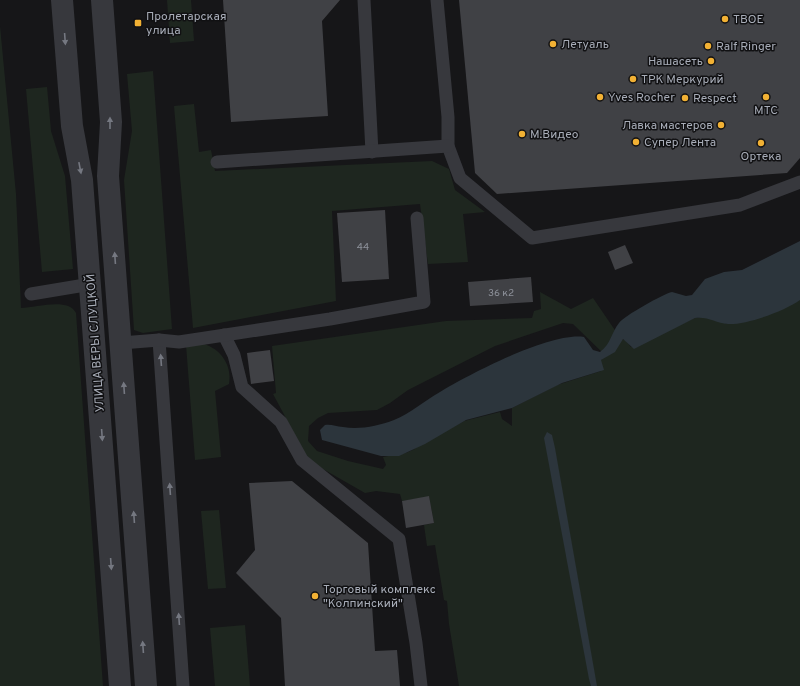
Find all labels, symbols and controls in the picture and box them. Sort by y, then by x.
place label: Пролетарская улица [146,9,226,39]
place label: ТВОЕ [733,12,764,28]
marker: ТВОЕ [720,14,730,24]
marker: Пролетарская улица [133,18,143,28]
one-way arrow [62,33,69,45]
place label: Летуаль [561,37,609,53]
marker: Летуаль [548,39,558,49]
place label: Ralf Ringer [716,39,776,55]
marker: Ralf Ringer [703,41,713,51]
place label: Нашасеть [648,54,703,70]
marker: Нашасеть [706,56,716,66]
place label: ТРК Меркурий [641,72,724,88]
marker: ТРК Меркурий [628,74,638,84]
place label: Yves Rocher [608,90,675,106]
place label: Respect [693,91,737,107]
marker: Yves Rocher [595,92,605,102]
marker: МТС [761,92,771,102]
marker: Respect [680,93,690,103]
place label: МТС [754,103,778,119]
one-way arrow [107,116,113,129]
place label: Лавка мастеров [622,118,713,134]
marker: Лавка мастеров [716,120,726,130]
place label: М.Видео [530,127,579,143]
marker: М.Видео [517,129,527,139]
place label: Супер Лента [644,135,716,151]
marker: Супер Лента [631,137,641,147]
marker: Ортека [756,138,766,148]
place label: Ортека [741,149,781,165]
one-way arrow [77,162,83,174]
house number: 44 [357,241,369,254]
one-way arrow [111,252,118,264]
street label: УЛИЦА ВЕРЫ СЛУЦКОЙ [83,273,109,413]
house number: 36 к2 [488,287,514,300]
one-way arrow [157,354,164,366]
one-way arrow [121,382,128,394]
one-way arrow [98,429,105,441]
one-way arrow [166,483,173,495]
one-way arrow [130,511,137,523]
one-way arrow [108,558,115,571]
place label: Торговый комплекс "Колпинский" [323,582,436,612]
marker: Торговый комплекс "Колпинский" [310,591,320,601]
one-way arrow [175,613,182,625]
one-way arrow [140,641,147,653]

